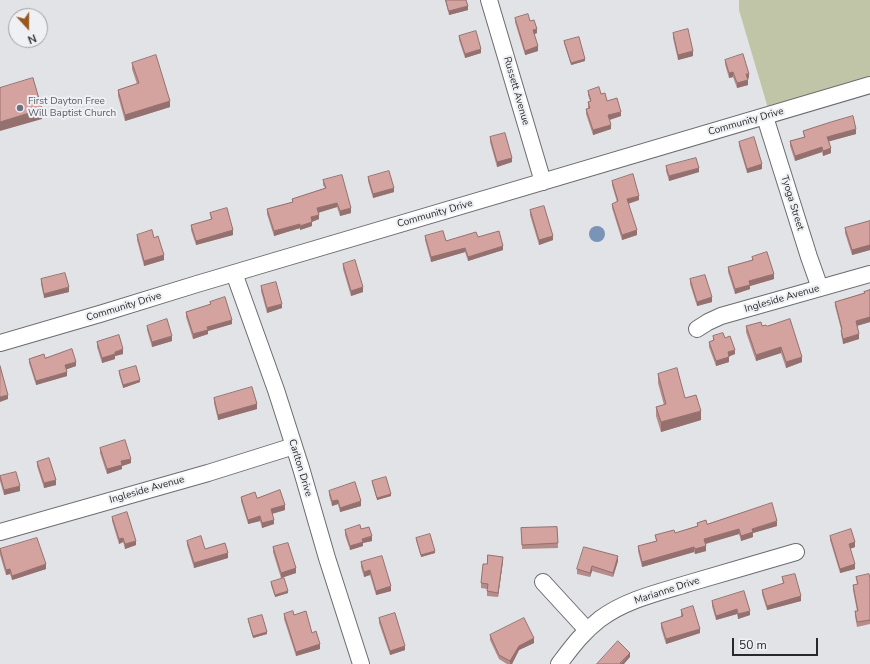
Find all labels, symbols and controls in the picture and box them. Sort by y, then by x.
north arrow [8,8,48,48]
text: N [26,30,39,47]
street label: Russett Avenue [500,55,532,127]
place label: First Dayton Free Will Baptist Church [28,96,116,120]
marker: First Dayton Free Will Baptist Church [15,103,25,113]
street label: Community Drive [707,106,785,138]
street label: Tyoga Street [778,174,806,232]
street label: Community Drive [396,198,474,230]
street label: Ingleside Avenue [743,283,821,315]
street label: Community Drive [85,290,163,324]
street label: Carlton Drive [286,438,314,498]
street label: Ingleside Avenue [108,474,186,506]
street label: Marianne Drive [633,575,701,607]
scale bar [734,630,820,656]
text: 50 m [739,637,767,653]

